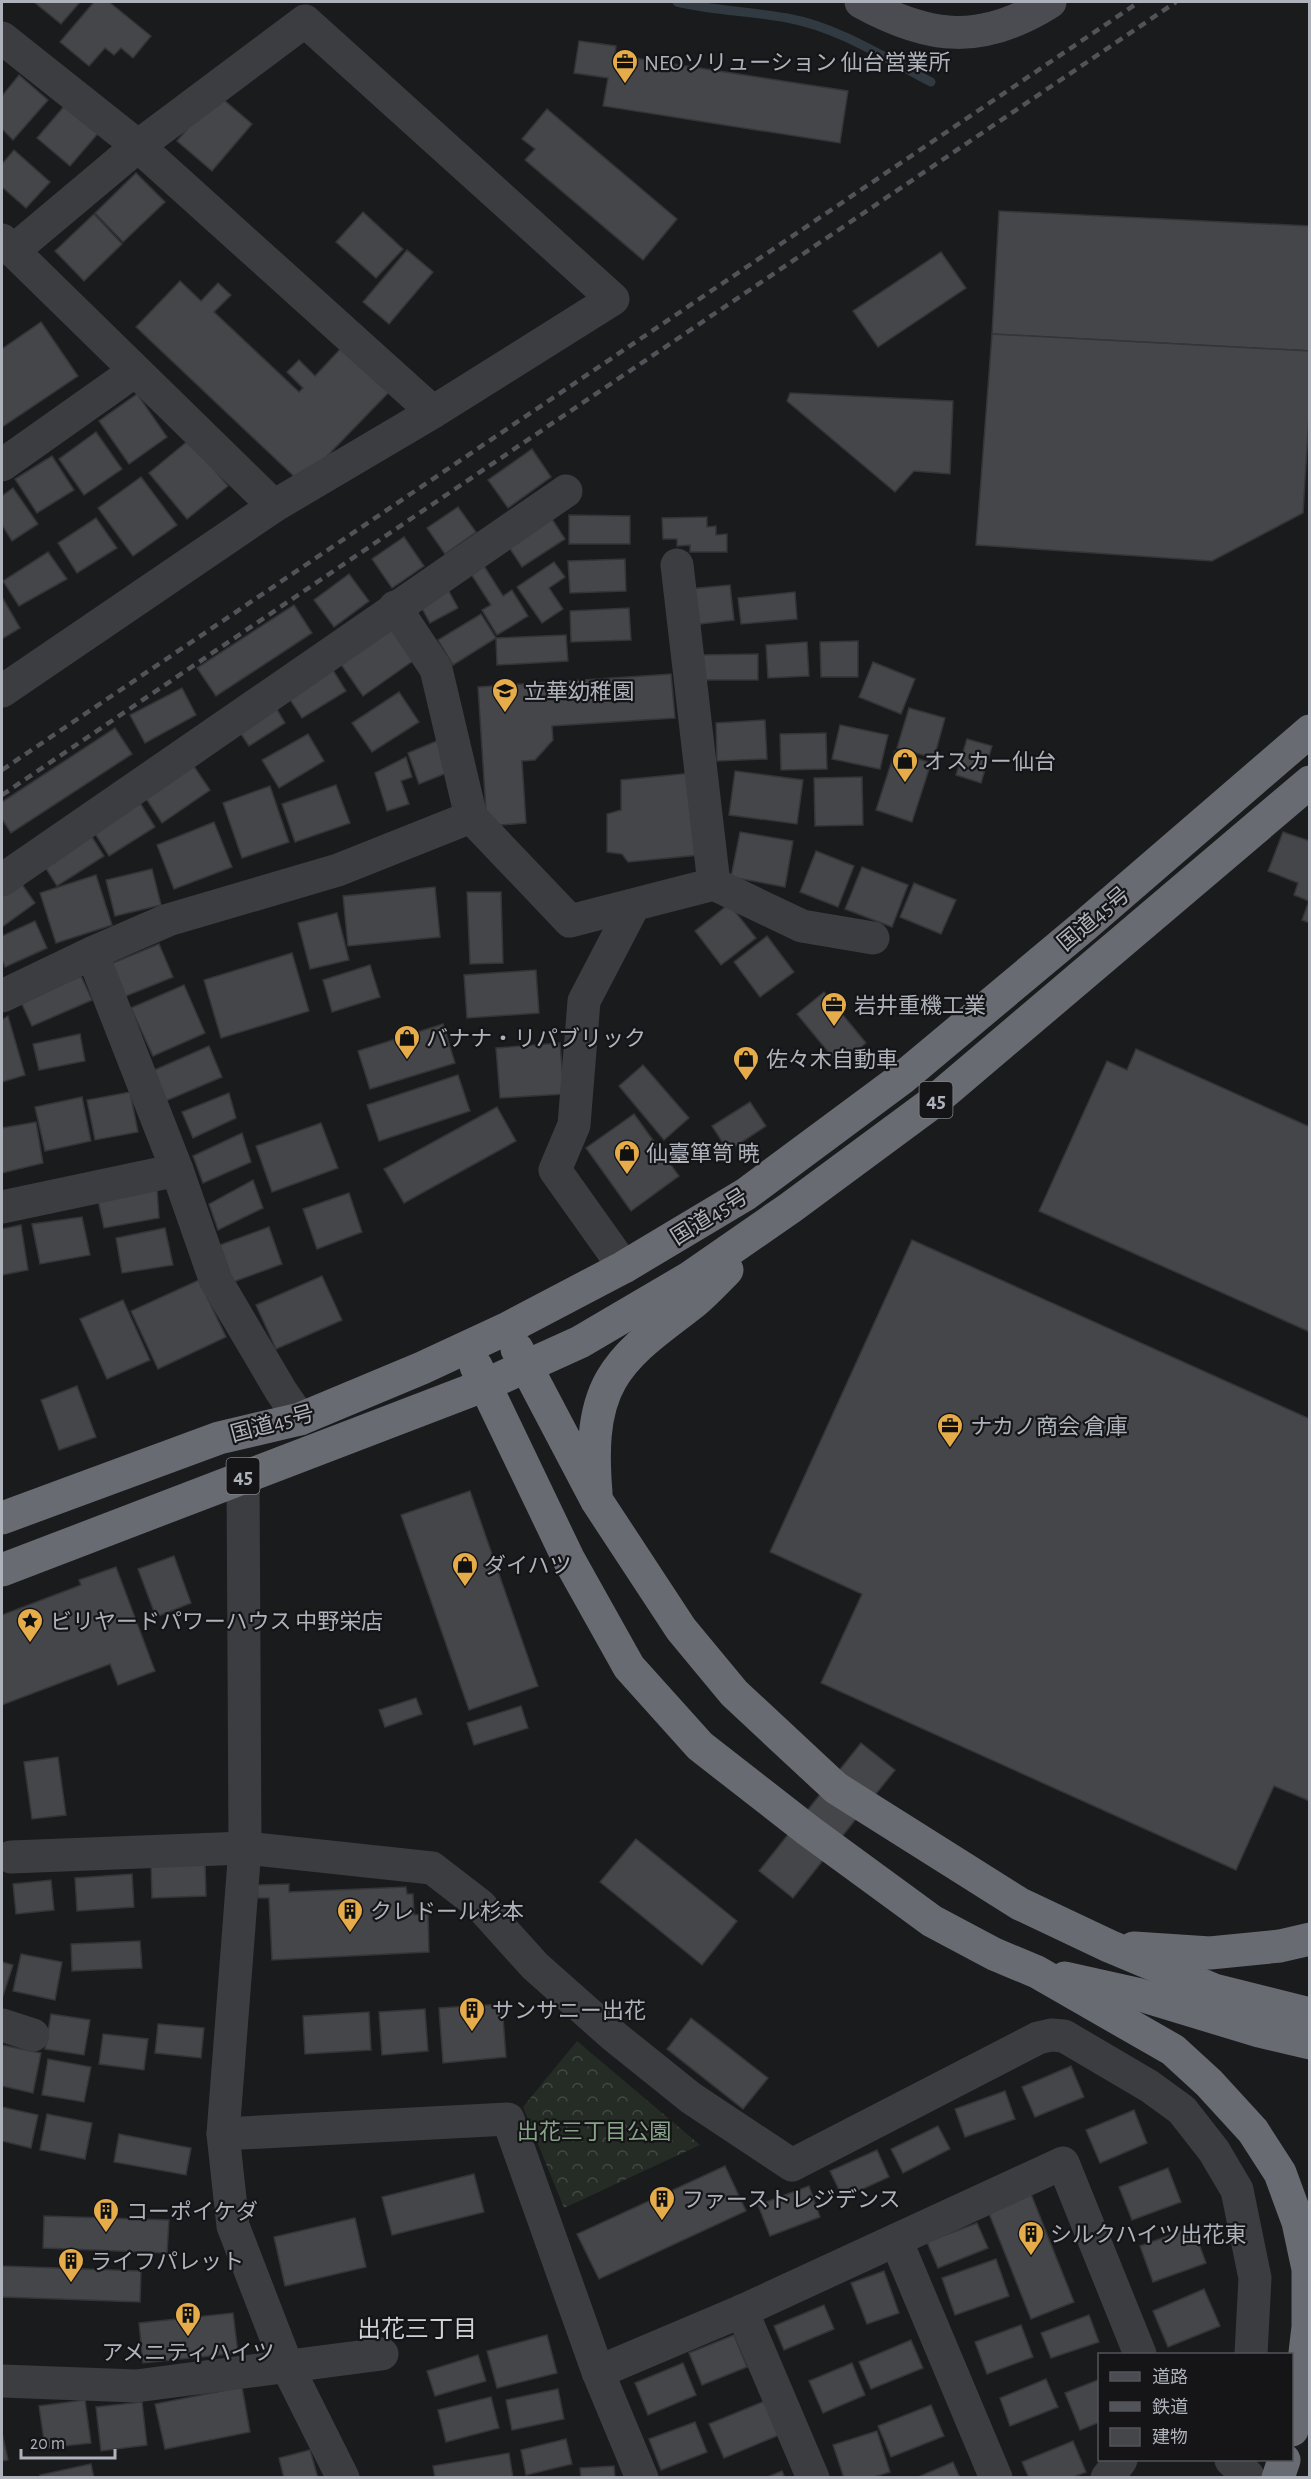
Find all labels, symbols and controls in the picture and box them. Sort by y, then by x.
office icon: NEOソリューション 仙台営業所 [610,47,640,85]
place label: NEOソリューション 仙台営業所 [644,51,950,74]
school or university icon: 立華幼稚園 [490,676,520,714]
place label: 立華幼稚園 [524,680,634,703]
shop icon: オスカー仙台 [890,746,920,784]
place label: オスカー仙台 [924,750,1056,773]
street label: 国道45号 [1053,882,1134,955]
office icon: 岩井重機工業 [819,990,849,1028]
place label: 岩井重機工業 [854,994,986,1017]
shop icon: バナナ・リパブリック [392,1023,422,1061]
place label: バナナ・リパブリック [426,1027,646,1050]
shop icon: 佐々木自動車 [731,1044,761,1082]
place label: 佐々木自動車 [766,1048,898,1071]
road number: 45 [920,1082,952,1118]
shop icon: 仙臺箪笥 暁 [612,1138,642,1176]
place label: 仙臺箪笥 暁 [646,1142,760,1165]
street label: 国道45号 [667,1184,752,1249]
street label: 国道45号 [228,1401,317,1446]
office icon: ナカノ商会 倉庫 [935,1411,965,1449]
place label: ナカノ商会 倉庫 [970,1415,1128,1438]
road number: 45 [226,1458,260,1494]
shop icon: ダイハツ [450,1550,480,1588]
place label: ダイハツ [484,1554,572,1577]
place icon: ビリヤードパワーハウス 中野栄店 [15,1606,45,1644]
place label: ビリヤードパワーハウス 中野栄店 [50,1610,383,1633]
building icon: クレドール杉本 [335,1896,365,1934]
place label: クレドール杉本 [370,1900,524,1923]
building icon: サンサニー出花 [457,1995,487,2033]
place label: サンサニー出花 [492,1999,646,2022]
park label: 出花三丁目公園 [517,2120,671,2143]
building icon: ファーストレジデンス [647,2184,677,2222]
place label: ファーストレジデンス [682,2188,900,2211]
building icon: コーポイケダ [91,2196,121,2234]
place label: コーポイケダ [126,2200,258,2223]
building icon: シルクハイツ出花東 [1016,2219,1046,2257]
place label: シルクハイツ出花東 [1050,2223,1246,2246]
building icon: ライフパレット [56,2246,86,2284]
place label: ライフパレット [90,2251,244,2273]
building icon: アメニティハイツ [173,2300,203,2338]
district label: 出花三丁目 [357,2316,477,2342]
place label: アメニティハイツ [101,2342,275,2364]
legend [1098,2353,1293,2461]
text: 道路 [1152,2367,1188,2387]
text: 鉄道 [1152,2397,1188,2417]
scale bar [21,2422,116,2460]
text: 建物 [1152,2427,1188,2447]
text: 20 m [30,2435,65,2453]

